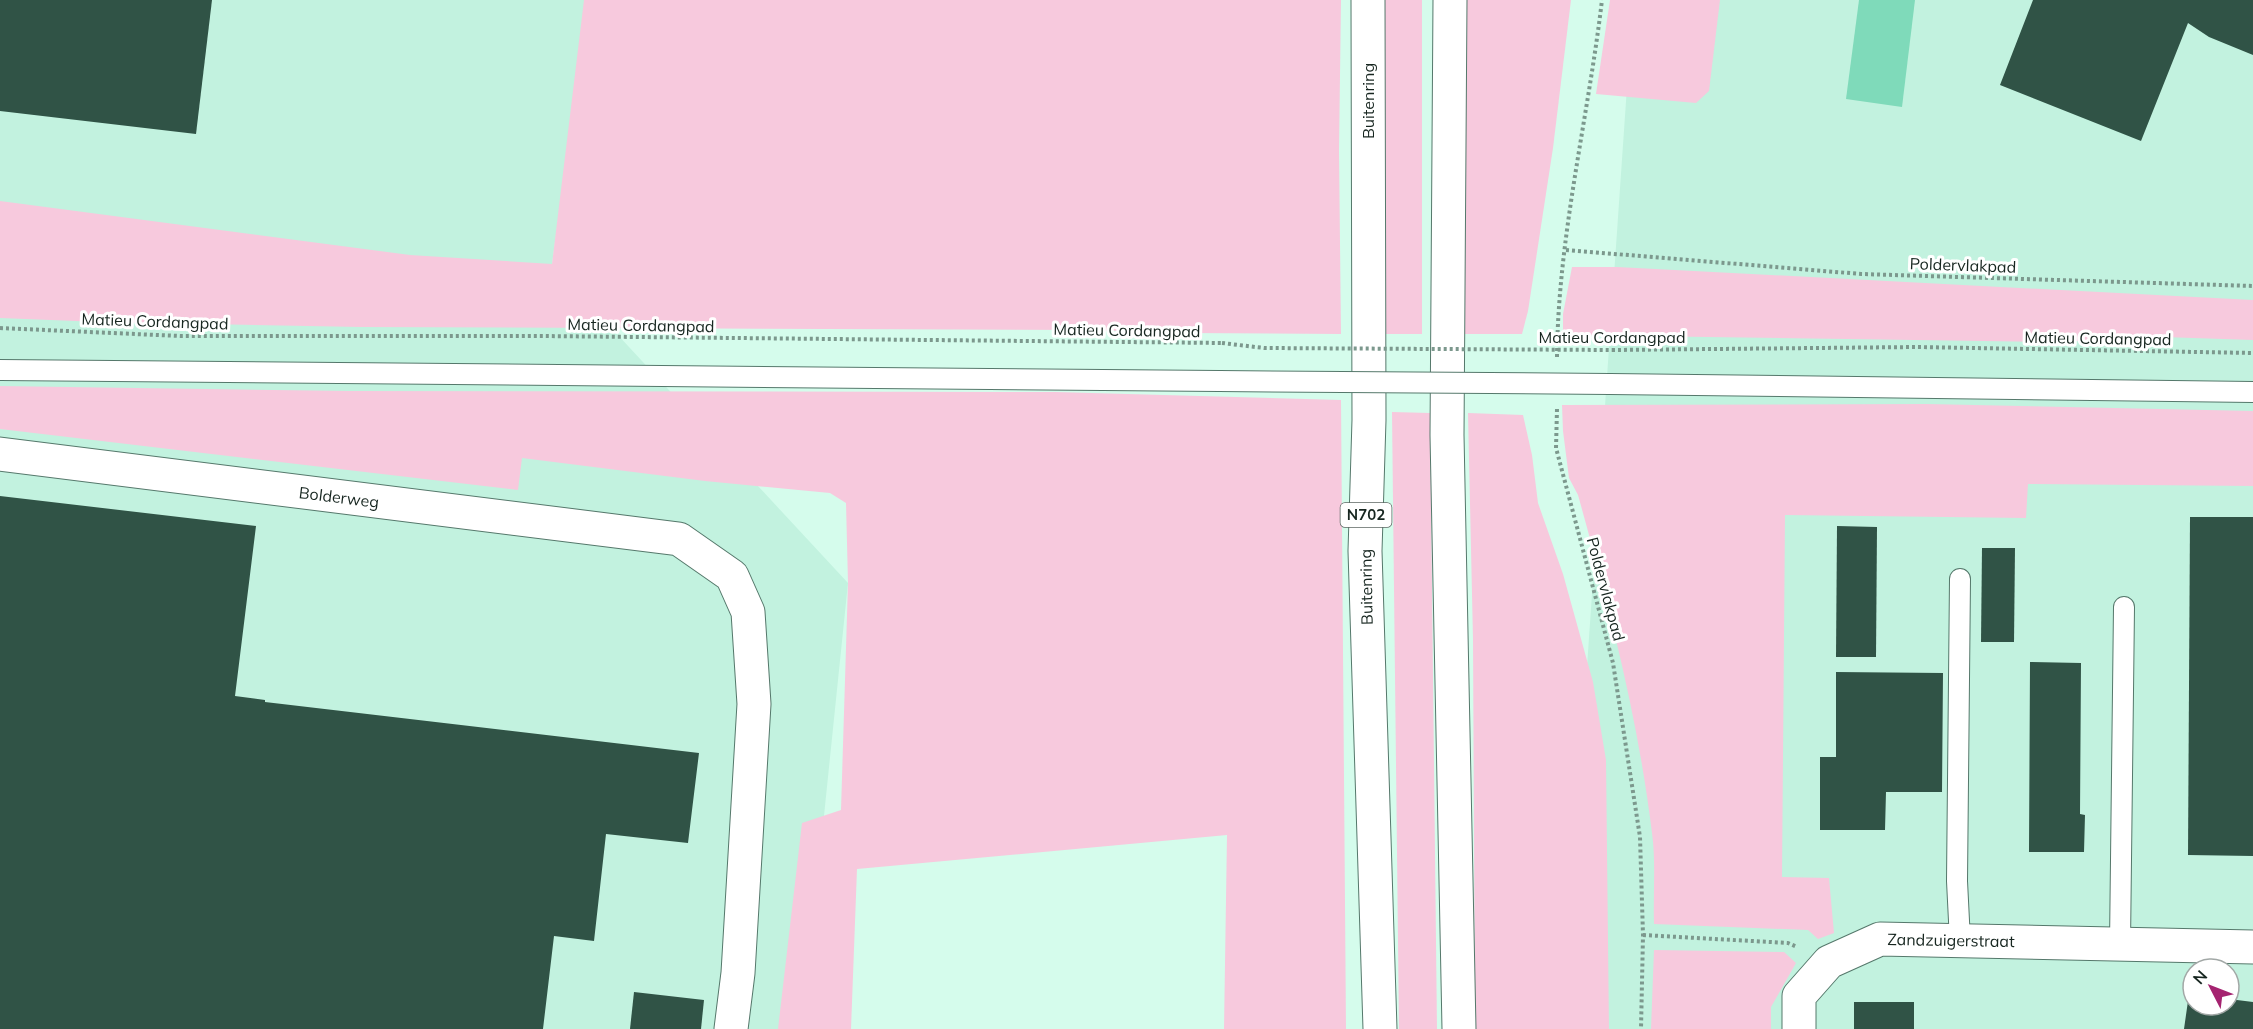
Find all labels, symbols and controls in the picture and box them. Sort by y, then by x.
street label: Buitenring [1358,63,1378,139]
street label: Poldervlakpad [1909,253,2017,277]
street label: Matieu Cordangpad [81,308,229,334]
street label: Matieu Cordangpad [567,314,715,336]
street label: Matieu Cordangpad [1053,319,1201,341]
street label: Matieu Cordangpad [1538,327,1686,347]
street label: Matieu Cordangpad [2024,327,2172,349]
street label: Bolderweg [298,482,380,512]
road number: N702 [1340,503,1392,527]
street label: Poldervlakpad [1583,535,1629,643]
street label: Buitenring [1355,549,1377,625]
street label: Zandzuigerstraat [1887,929,2015,951]
north arrow [2181,957,2241,1017]
text: N [2188,966,2211,988]

